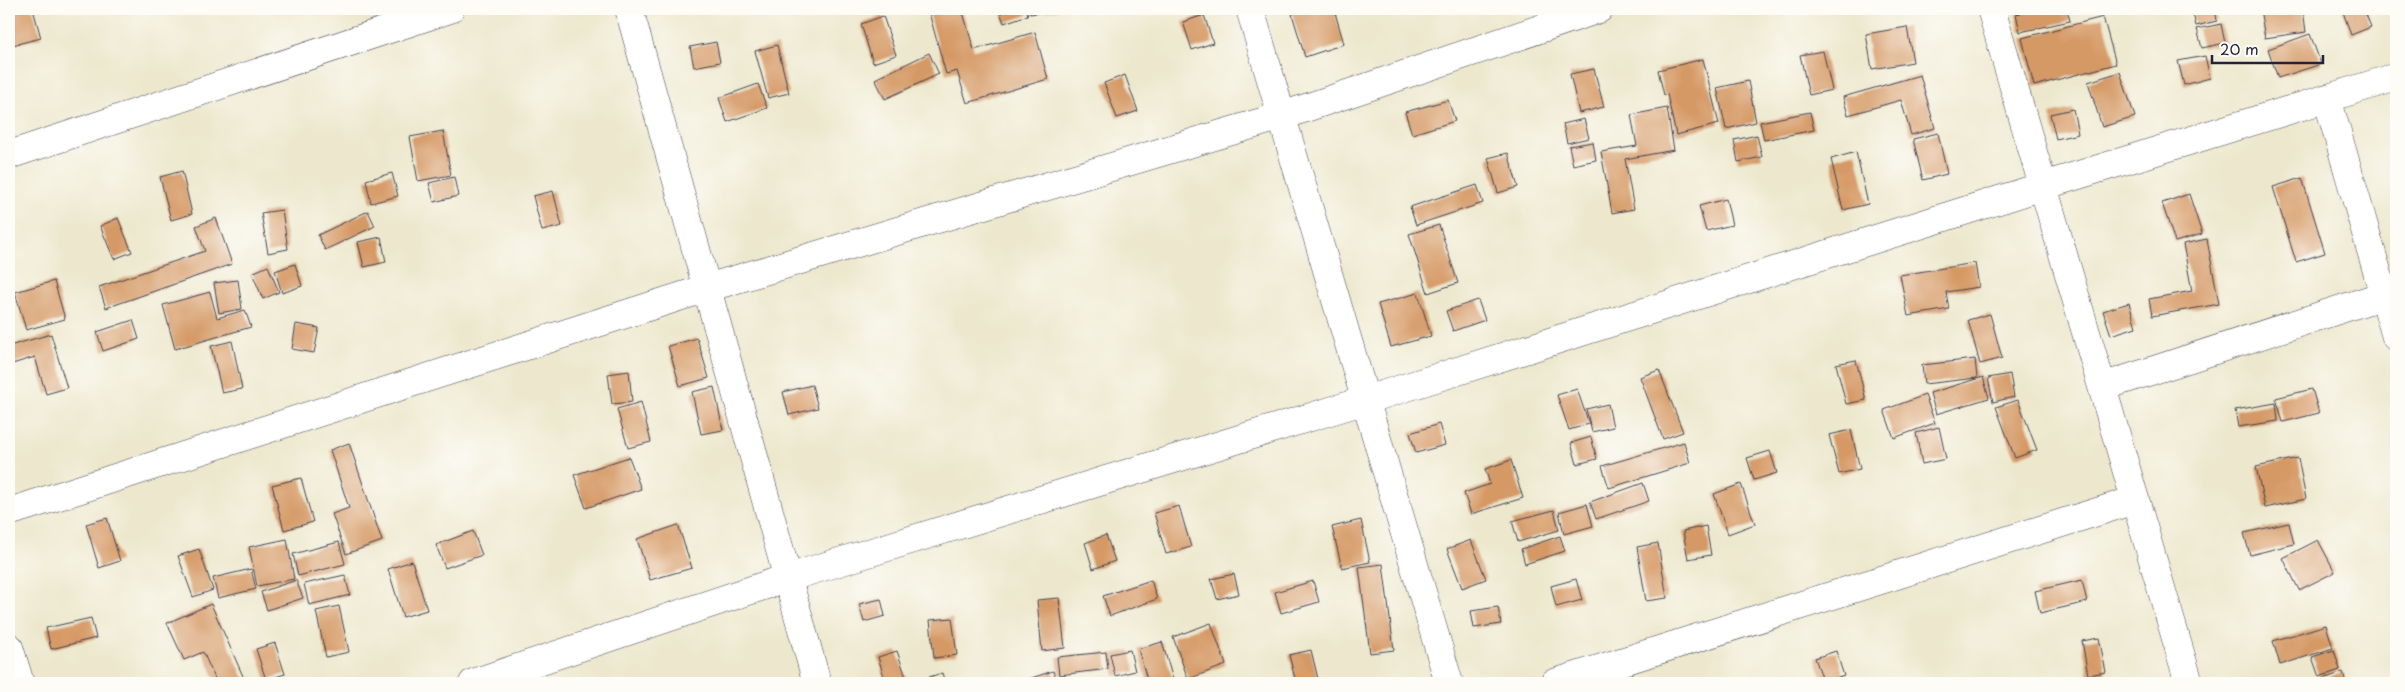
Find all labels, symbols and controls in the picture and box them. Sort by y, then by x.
scale bar [2212,32,2324,64]
text: 20 m [2220,37,2259,60]

